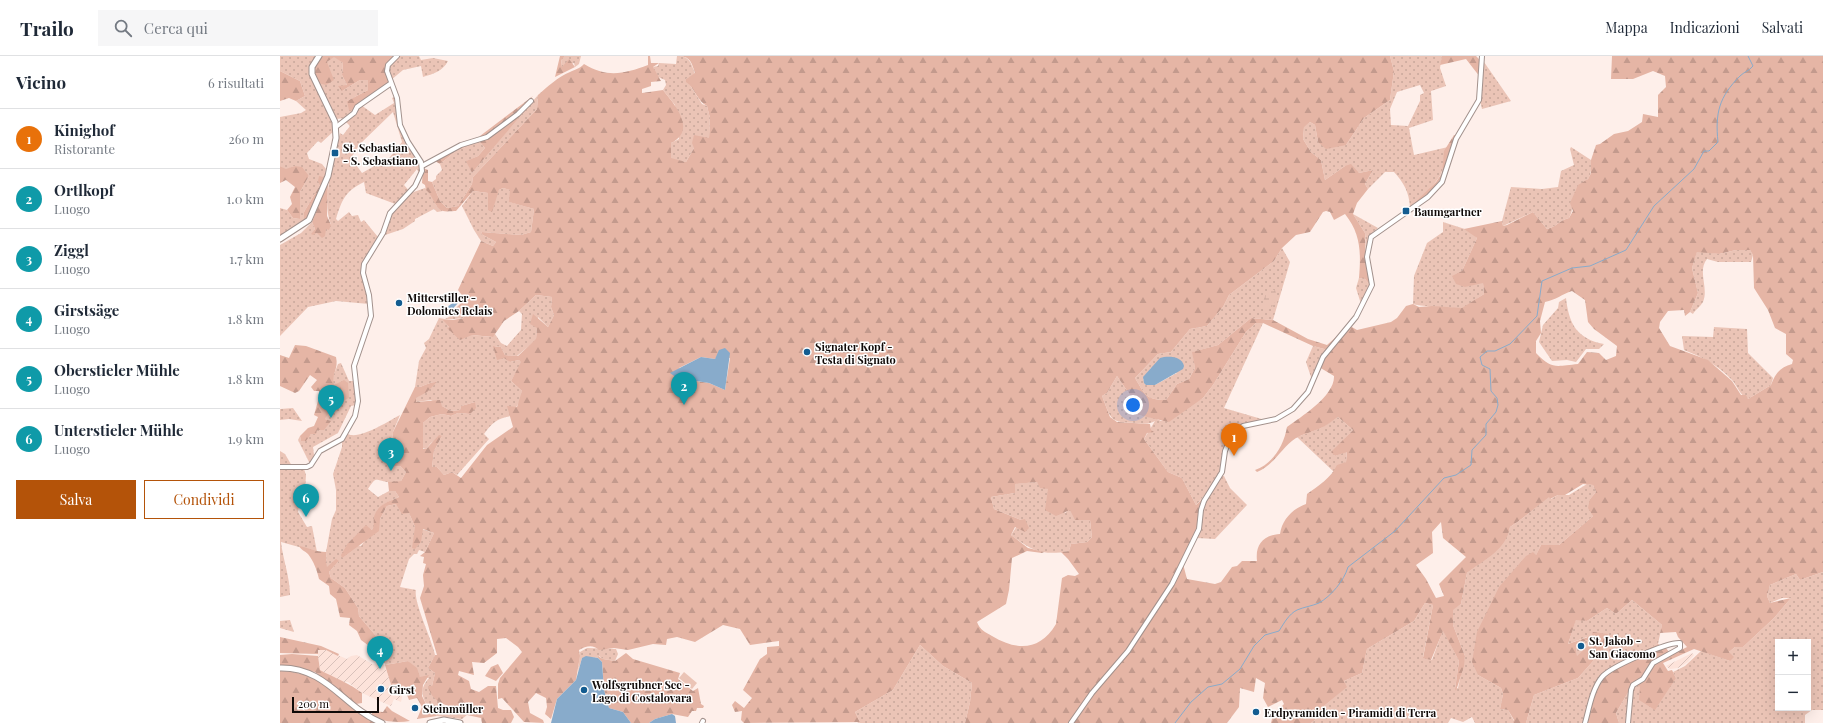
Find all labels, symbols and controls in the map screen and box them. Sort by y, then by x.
search box [98,10,378,46]
text: Trailo [20,15,74,41]
icon: search [112,17,134,39]
text: Cerca qui [144,18,208,38]
text: Mappa [1605,18,1648,37]
text: Indicazioni [1670,18,1740,37]
text: Salvati [1762,18,1803,37]
text: Vicino [16,71,66,93]
text: 6 risultati [208,74,264,91]
text: Kinighof [54,120,115,140]
text: 1 [27,130,31,147]
text: 260 m [228,130,264,147]
text: Ristorante [54,140,115,157]
place label: St. Sebastian - S. Sebastiano [343,140,418,168]
marker: St. Sebastian - S. Sebastiano [330,148,340,158]
text: Ortlkopf [54,180,114,200]
text: 2 [26,190,32,207]
text: 1.0 km [227,190,264,207]
text: Luogo [54,200,90,217]
place label: Baumgartner [1414,204,1483,219]
marker: Baumgartner [1401,206,1411,216]
text: Ziggl [54,240,89,260]
text: 3 [26,250,32,267]
text: 1.7 km [229,250,264,267]
text: Luogo [54,260,90,277]
place label: Mitterstiller - Dolomites Relais [407,290,492,318]
marker: Mitterstiller - Dolomites Relais [394,298,404,308]
text: Girstsäge [54,300,119,320]
text: 4 [26,310,32,327]
text: 1.8 km [228,310,264,327]
text: Luogo [54,320,90,337]
place label: Signater Kopf - Testa di Signato [815,339,896,367]
marker: Signater Kopf - Testa di Signato [802,347,812,357]
text: Oberstieler Mühle [54,360,180,380]
text: 5 [26,370,32,387]
text: 1.8 km [228,370,264,387]
pin: 2 [671,372,697,405]
text: Luogo [54,380,90,397]
pin: 5 [318,385,344,418]
your location [1123,395,1143,415]
text: Unterstieler Mühle [54,420,184,440]
pin: 1 [1221,423,1247,456]
text: 6 [25,430,33,447]
text: 1.9 km [228,430,264,447]
pin: 3 [378,438,404,471]
text: Luogo [54,440,90,457]
button: Salva [16,480,136,519]
button: Condividi [144,480,264,519]
pin: 6 [293,484,319,517]
place label: St. Jakob - San Giacomo [1589,633,1656,661]
pin: 4 [367,636,393,669]
map controls [1775,639,1811,711]
button: + [1775,639,1811,675]
marker: St. Jakob - San Giacomo [1576,641,1586,651]
button: − [1775,675,1811,711]
place label: Wolfsgrubner See - Lago di Costalovara [591,677,692,705]
place label: Girst [389,682,415,697]
marker: Girst [376,684,386,694]
marker: Wolfsgrubner See - Lago di Costalovara [579,685,589,695]
scale bar [292,695,379,714]
text: 200 m [298,696,329,711]
place label: Steinmüller [423,701,484,716]
marker: Steinmüller [410,703,420,713]
place label: Erdpyramiden - Piramidi di Terra [1264,705,1437,720]
marker: Erdpyramiden - Piramidi di Terra [1251,707,1261,717]

